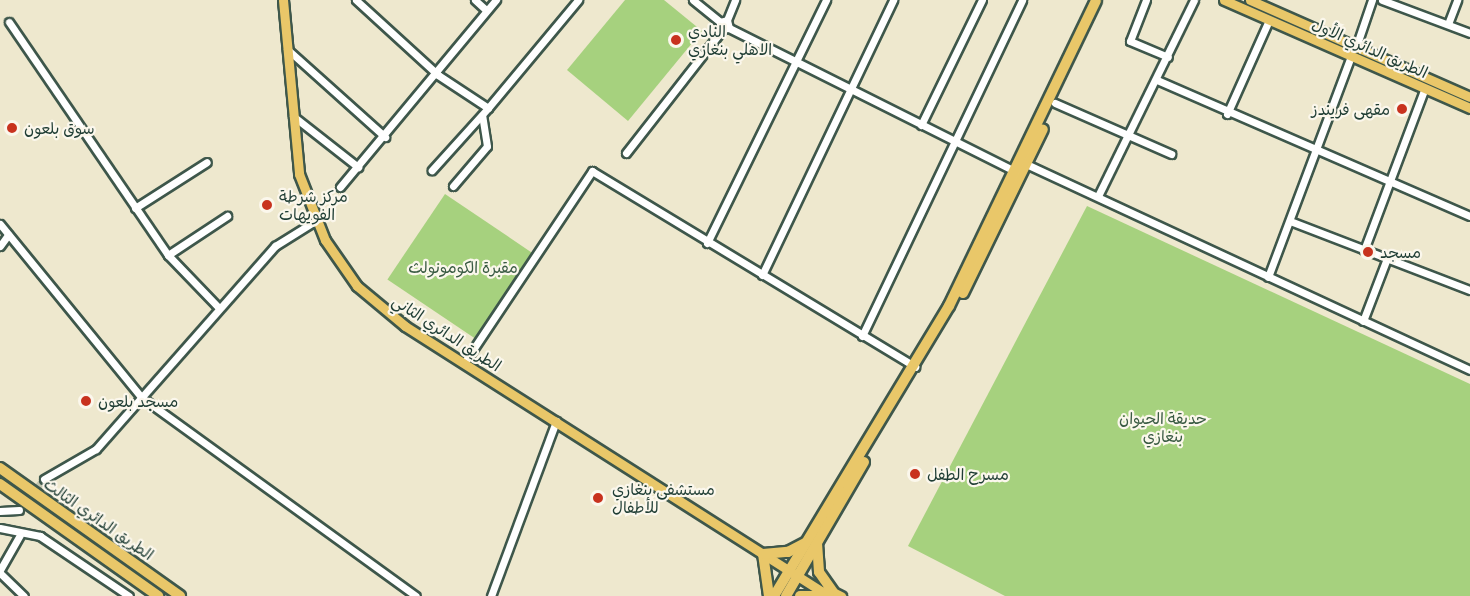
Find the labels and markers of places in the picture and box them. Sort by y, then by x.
place label: النادي الاهلي بنغازي [688,21,772,59]
marker: النادي الاهلي بنغازي [669,33,683,47]
place label: مقهى فريندز [1312,99,1390,119]
marker: مقهى فريندز [1395,102,1409,116]
place label: سوق بلعون [24,118,95,138]
marker: سوق بلعون [5,121,19,135]
place label: مركز شرطة الفويهات [279,186,348,224]
marker: مركز شرطة الفويهات [260,198,274,212]
place label: مسجد [1380,242,1421,262]
marker: مسجد [1361,245,1375,259]
place label: مسجد بلعون [98,391,178,411]
marker: مسجد بلعون [79,394,93,408]
place label: مسرح الطفل [927,464,1009,484]
marker: مسرح الطفل [908,467,922,481]
place label: مستشفى بنغازي للأطفال [612,479,715,517]
marker: مستشفى بنغازي للأطفال [589,489,607,507]

